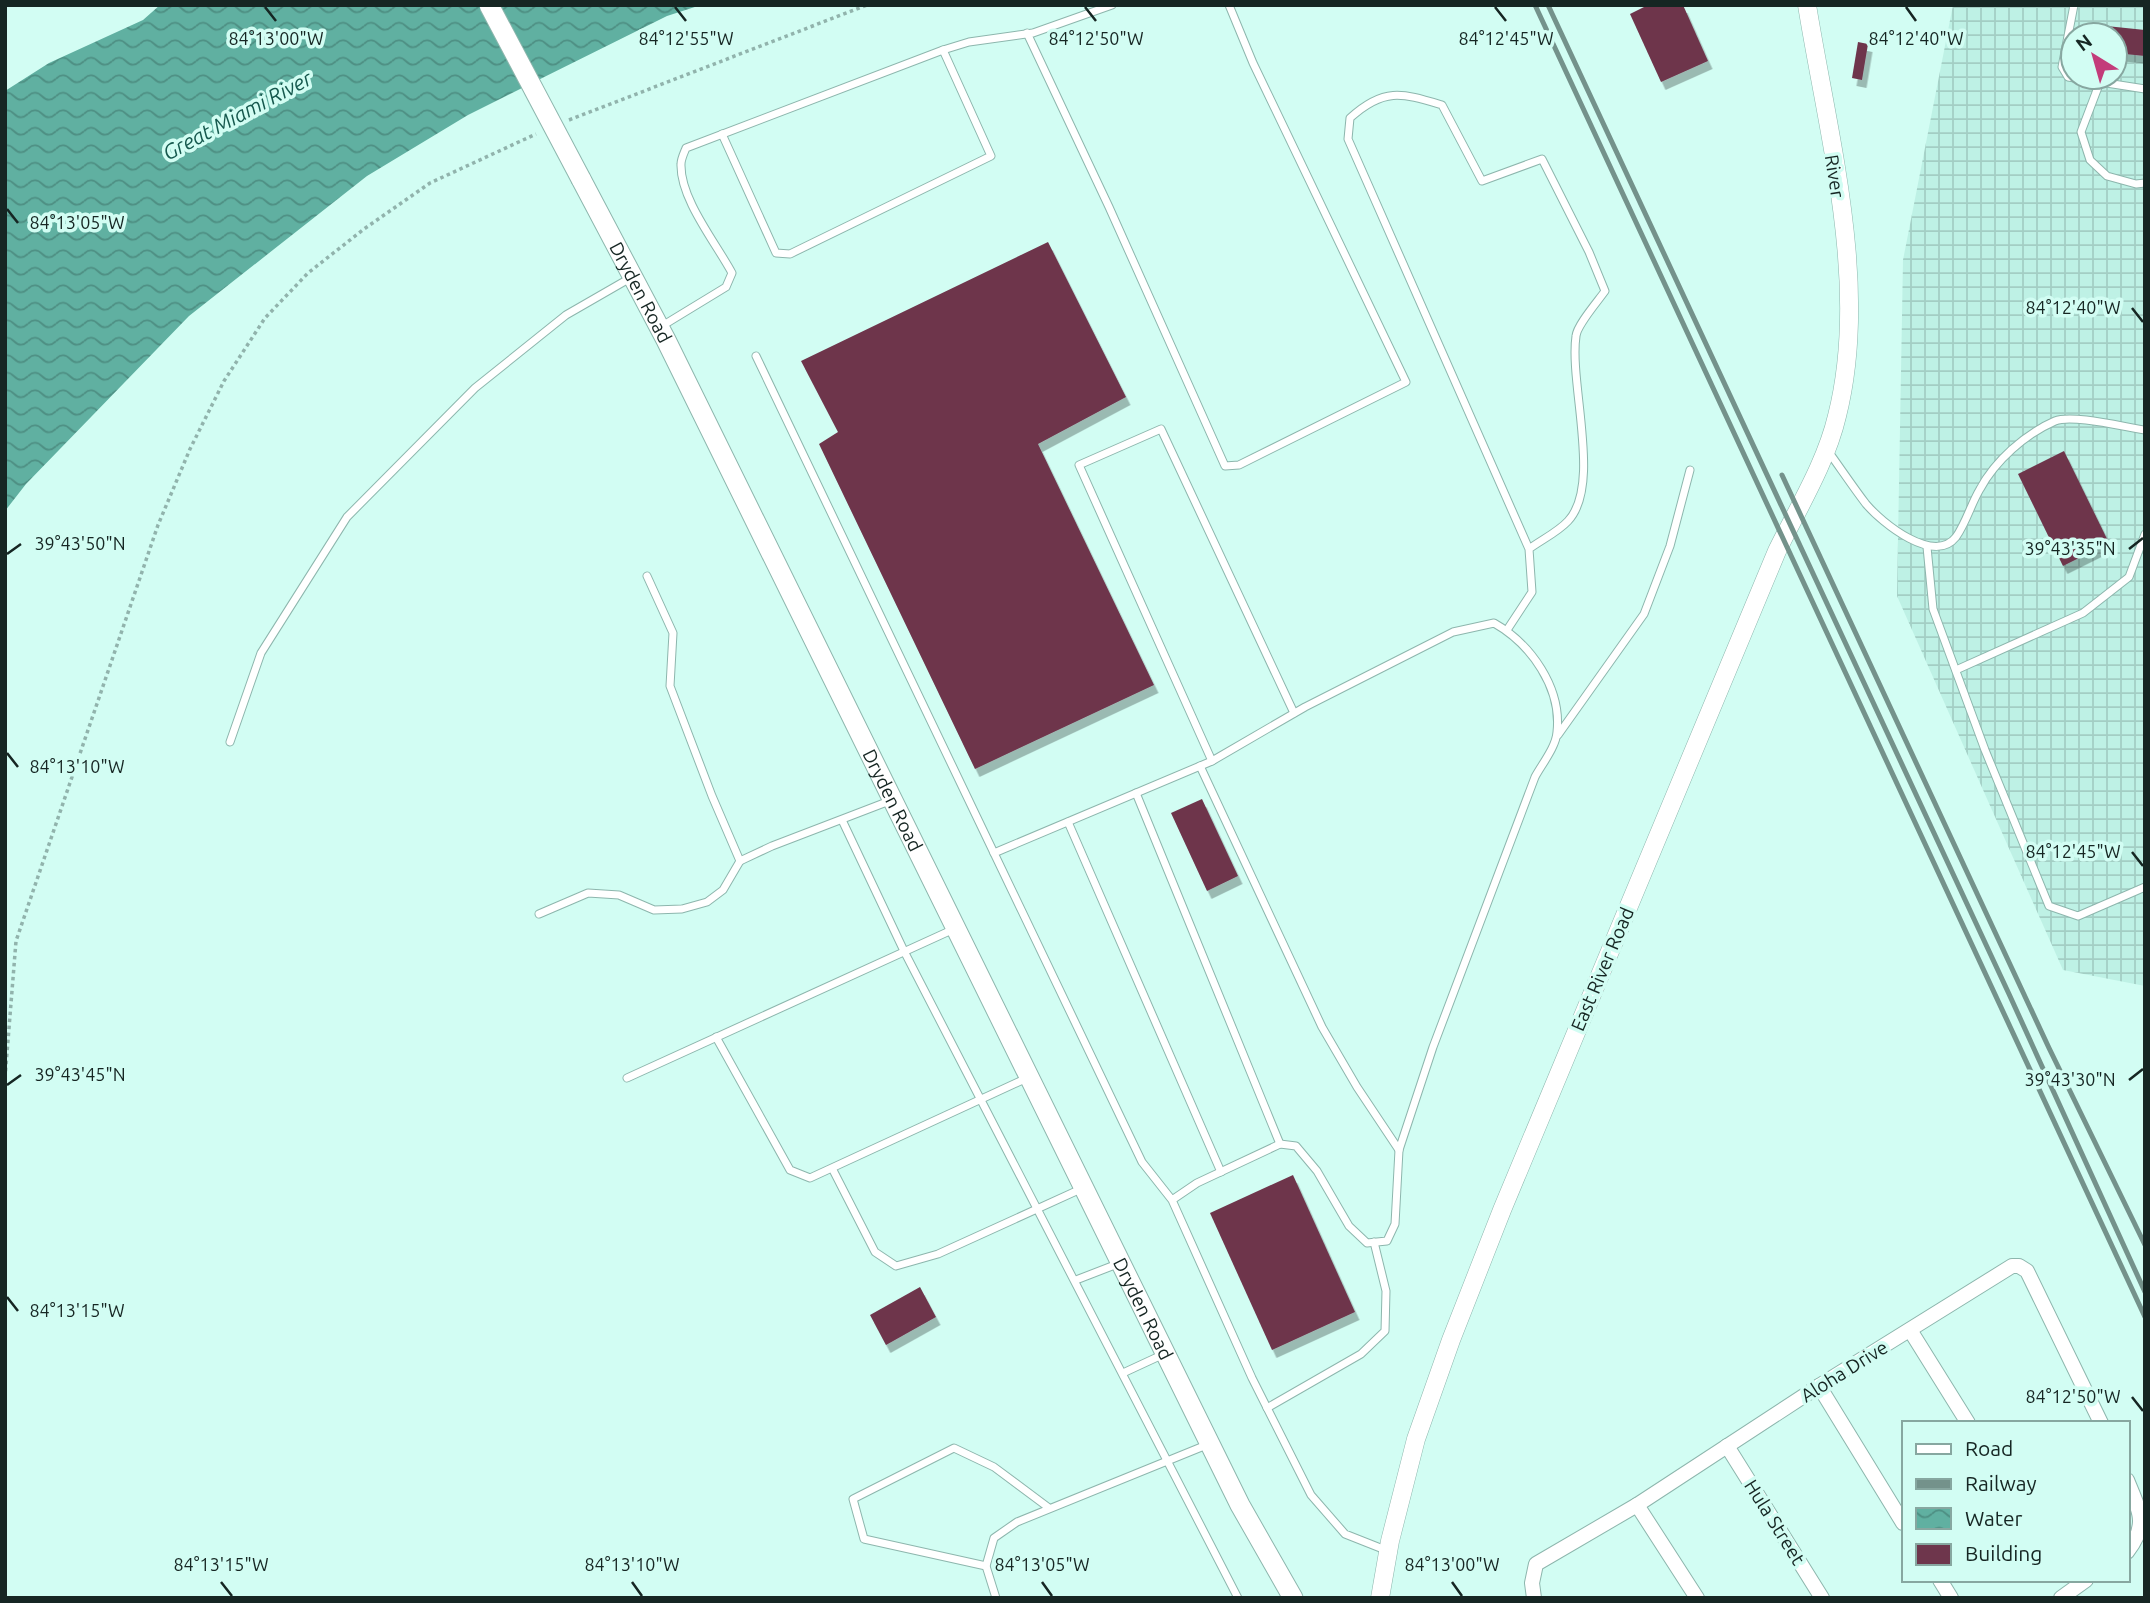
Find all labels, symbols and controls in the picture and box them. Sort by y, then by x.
north arrow [2059,21,2129,91]
text: 84°13'00"W [228,28,324,48]
text: 84°12'55"W [638,28,734,48]
text: 84°12'50"W [1048,28,1144,48]
text: 84°12'45"W [1458,28,1554,48]
text: 84°12'40"W [1868,28,1964,48]
text: N [2071,29,2096,55]
water label: Great Miami River [158,65,317,164]
street label: River [1821,153,1849,199]
text: 84°13'05"W [29,212,125,232]
street label: Dryden Road [605,238,676,346]
text: 84°12'40"W [2025,297,2121,317]
text: 39°43'50"N [34,533,126,553]
text: 39°43'35"N [2024,538,2116,558]
street label: Dryden Road [858,746,927,855]
text: 84°13'10"W [29,756,125,776]
text: 84°12'45"W [2025,841,2121,861]
street label: East River Road [1566,904,1638,1034]
text: 39°43'45"N [34,1064,126,1084]
text: 39°43'30"N [2024,1069,2116,1089]
street label: Dryden Road [1109,1254,1178,1363]
text: 84°13'15"W [29,1300,125,1320]
street label: Aloha Drive [1796,1336,1892,1406]
text: 84°12'50"W [2025,1386,2121,1406]
legend [1902,1421,2129,1582]
text: Road [1965,1436,2013,1460]
text: Railway [1965,1471,2037,1495]
street label: Hula Street [1740,1475,1810,1569]
text: Water [1965,1506,2023,1530]
text: Building [1965,1541,2042,1565]
text: 84°13'15"W [173,1554,269,1574]
text: 84°13'10"W [584,1554,680,1574]
text: 84°13'05"W [994,1554,1090,1574]
text: 84°13'00"W [1404,1554,1500,1574]

